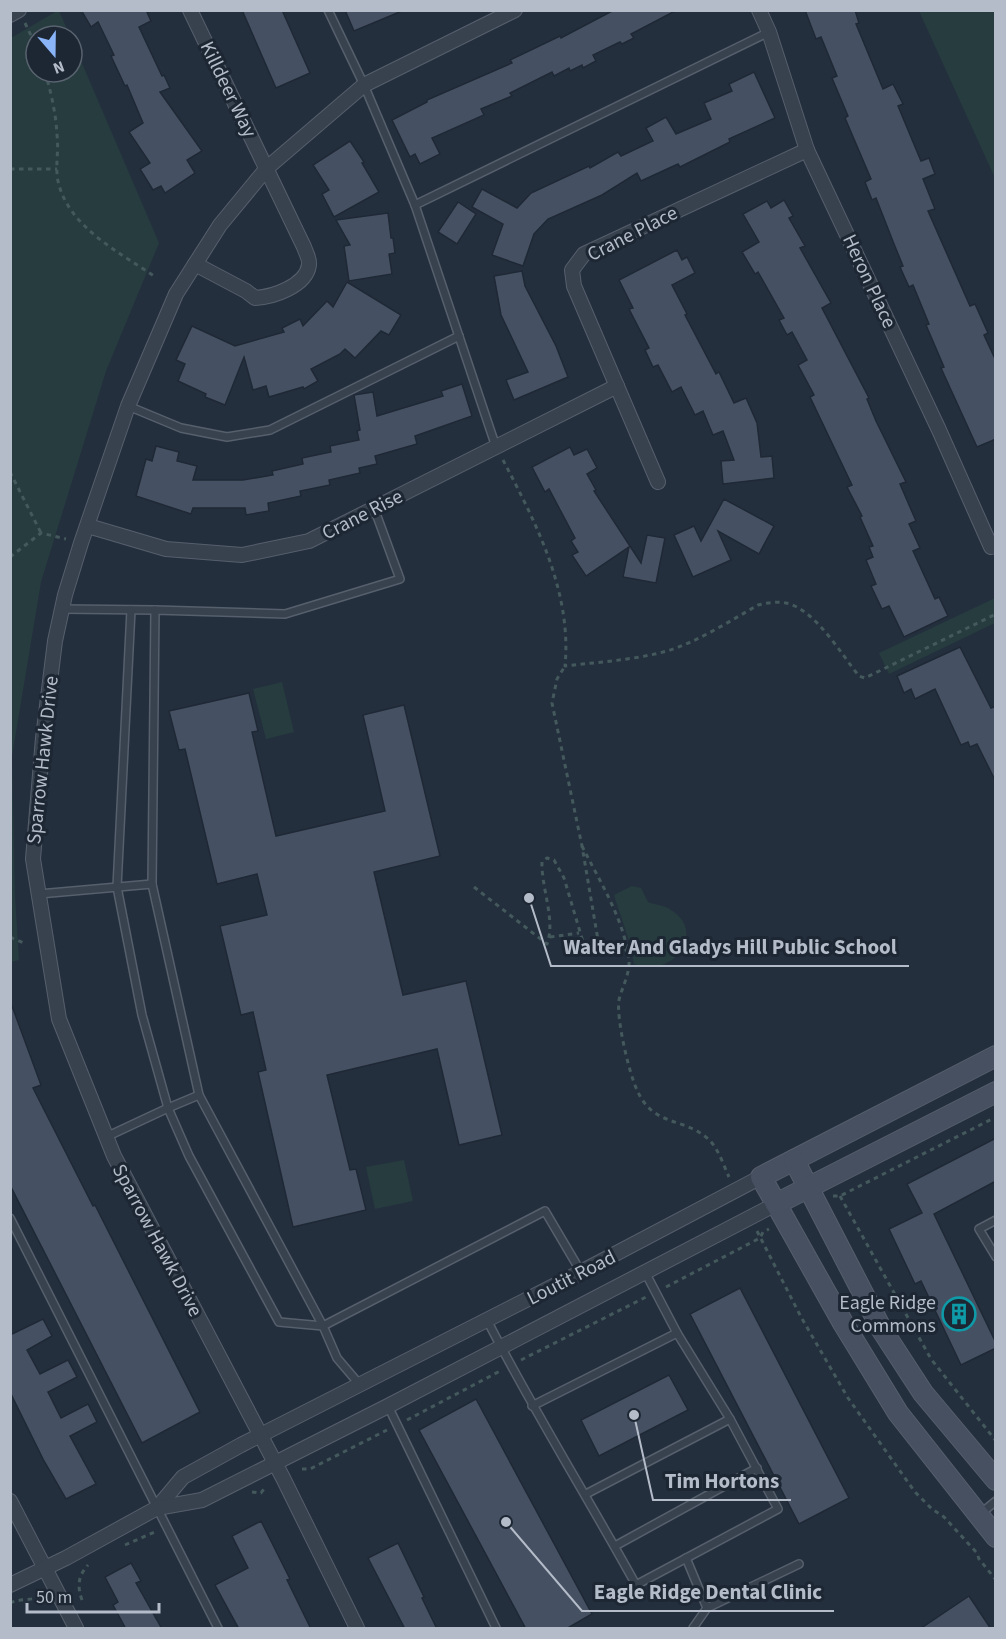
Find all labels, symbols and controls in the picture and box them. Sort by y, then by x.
north arrow [24,24,84,84]
street label: Killdeer Way [193,37,264,143]
text: N [50,55,68,79]
street label: Crane Place [582,199,683,269]
street label: Heron Place [835,230,903,333]
street label: Crane Rise [317,483,408,547]
street label: Sparrow Hawk Drive [20,674,66,846]
callout: Walter And Gladys Hill Public School [551,927,909,966]
text: Walter And Gladys Hill Public School [563,932,897,962]
street label: Sparrow Hawk Drive [105,1159,209,1322]
street label: Loutit Road [522,1243,621,1312]
place label: Eagle Ridge Commons [839,1289,936,1340]
building icon: Eagle Ridge Commons [941,1296,977,1332]
callout: Tim Hortons [653,1461,791,1500]
text: Tim Hortons [665,1466,779,1496]
callout: Eagle Ridge Dental Clinic [582,1572,834,1611]
scale bar [27,1576,159,1614]
text: Eagle Ridge Dental Clinic [594,1577,822,1607]
text: 50 m [36,1585,72,1610]

